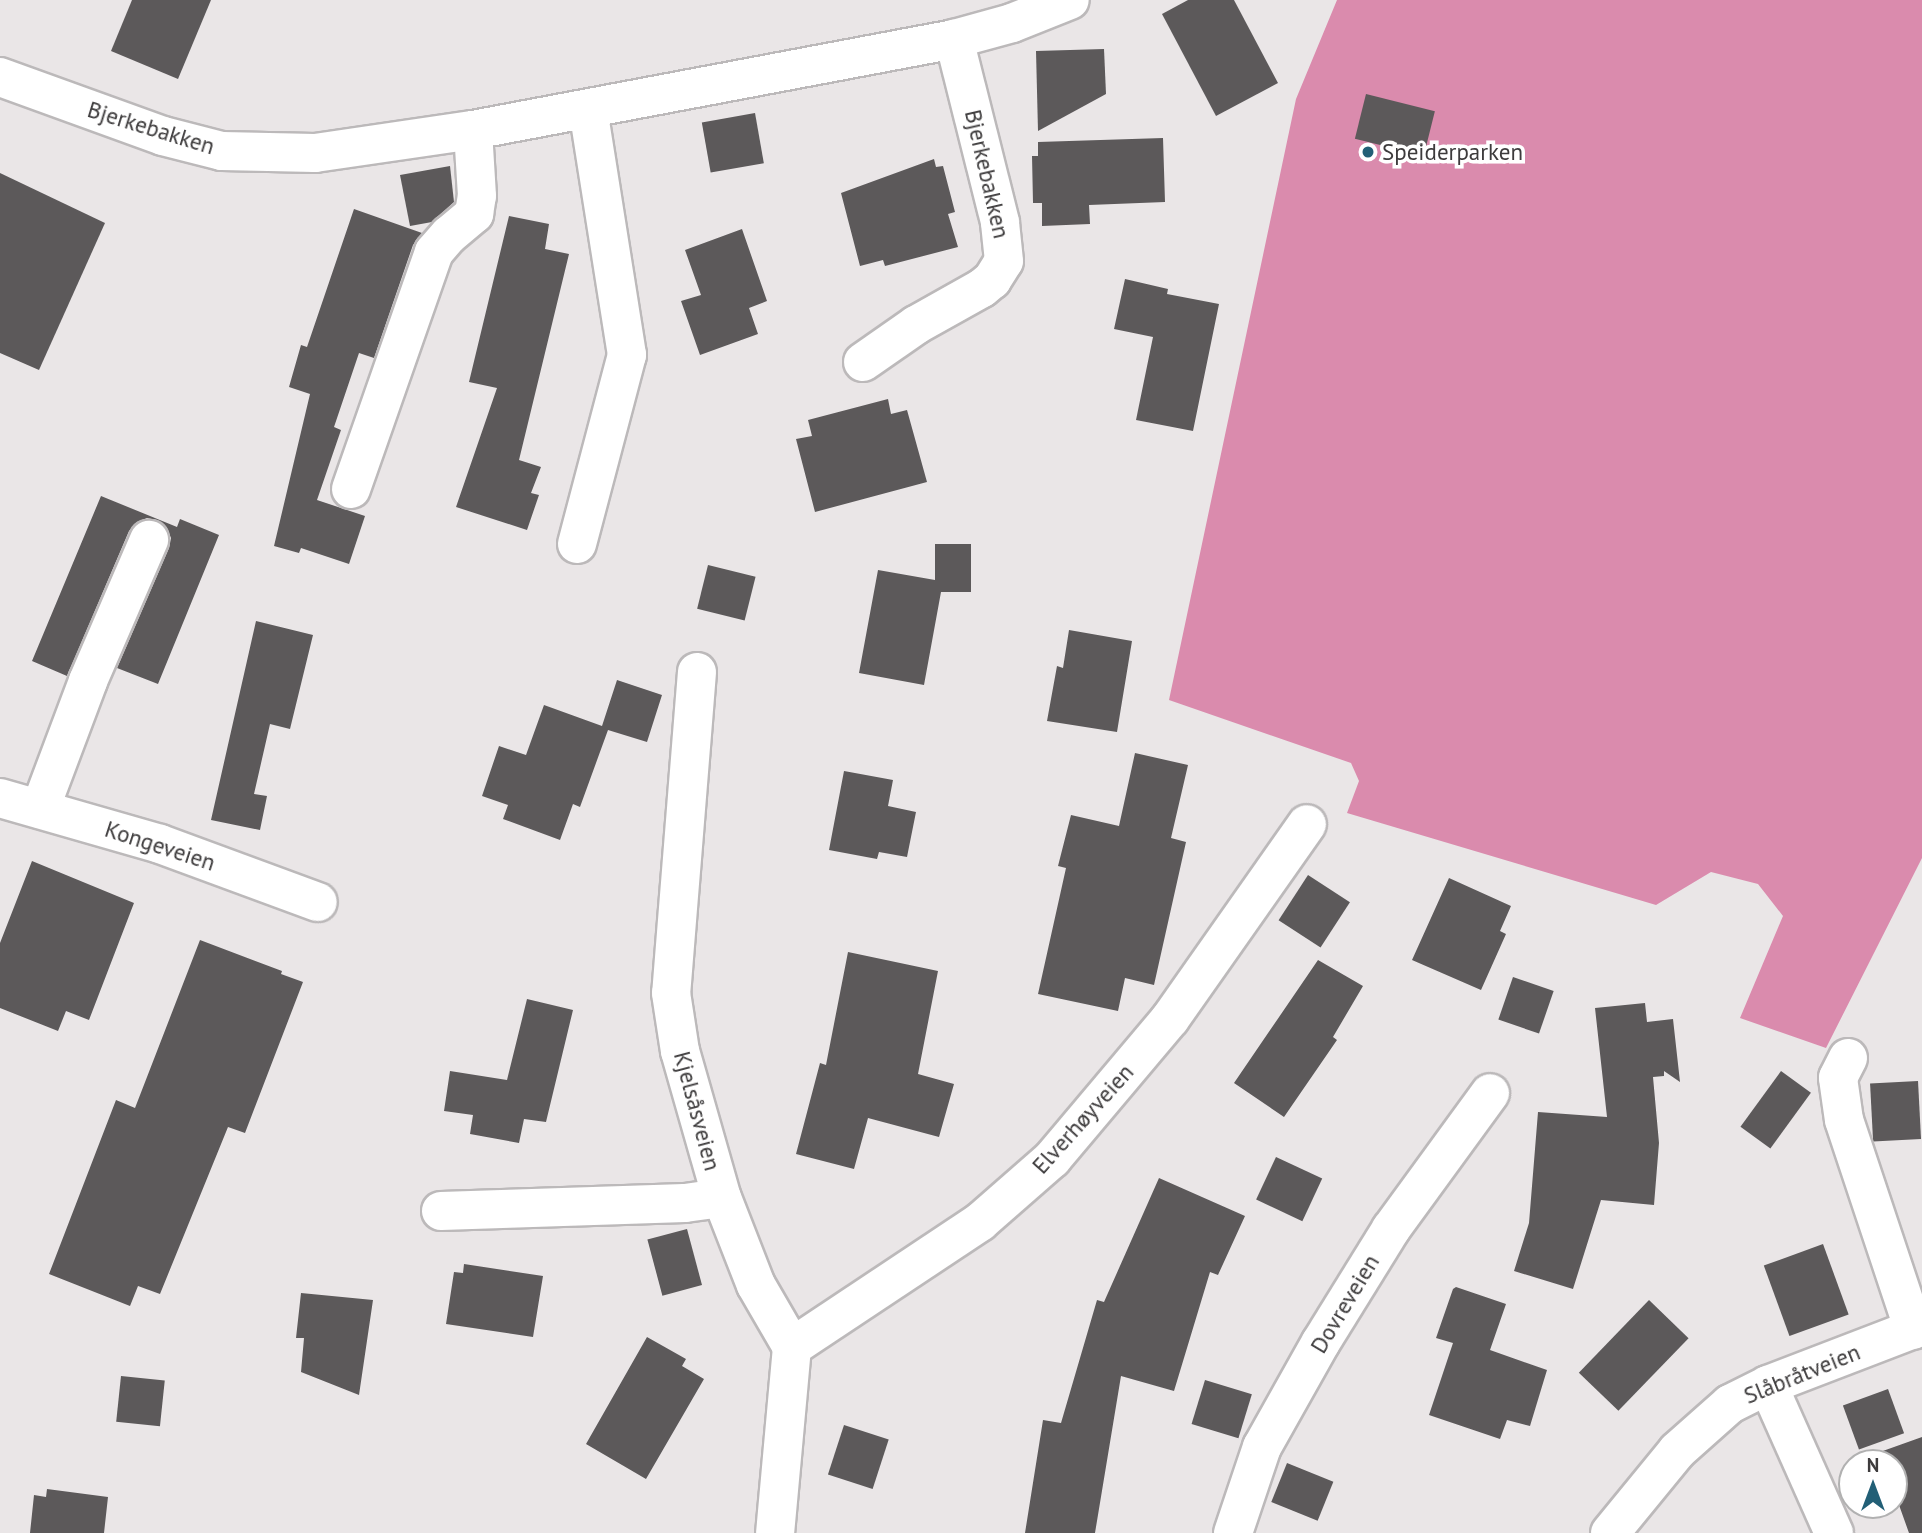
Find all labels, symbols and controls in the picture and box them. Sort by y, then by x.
street label: Bjerkebakken [84,96,218,160]
street label: Bjerkebakken [959,107,1015,241]
place label: Speiderparken [1382,138,1523,166]
marker: Speiderparken [1360,144,1376,160]
street label: Kongeveien [101,815,219,877]
street label: Kjelsåsveien [668,1048,726,1174]
street label: Elverhøyveien [1027,1059,1139,1179]
street label: Dovreveien [1305,1250,1385,1358]
street label: Slåbråtveien [1740,1338,1864,1410]
north arrow [1838,1449,1908,1519]
text: N [1867,1453,1879,1477]

